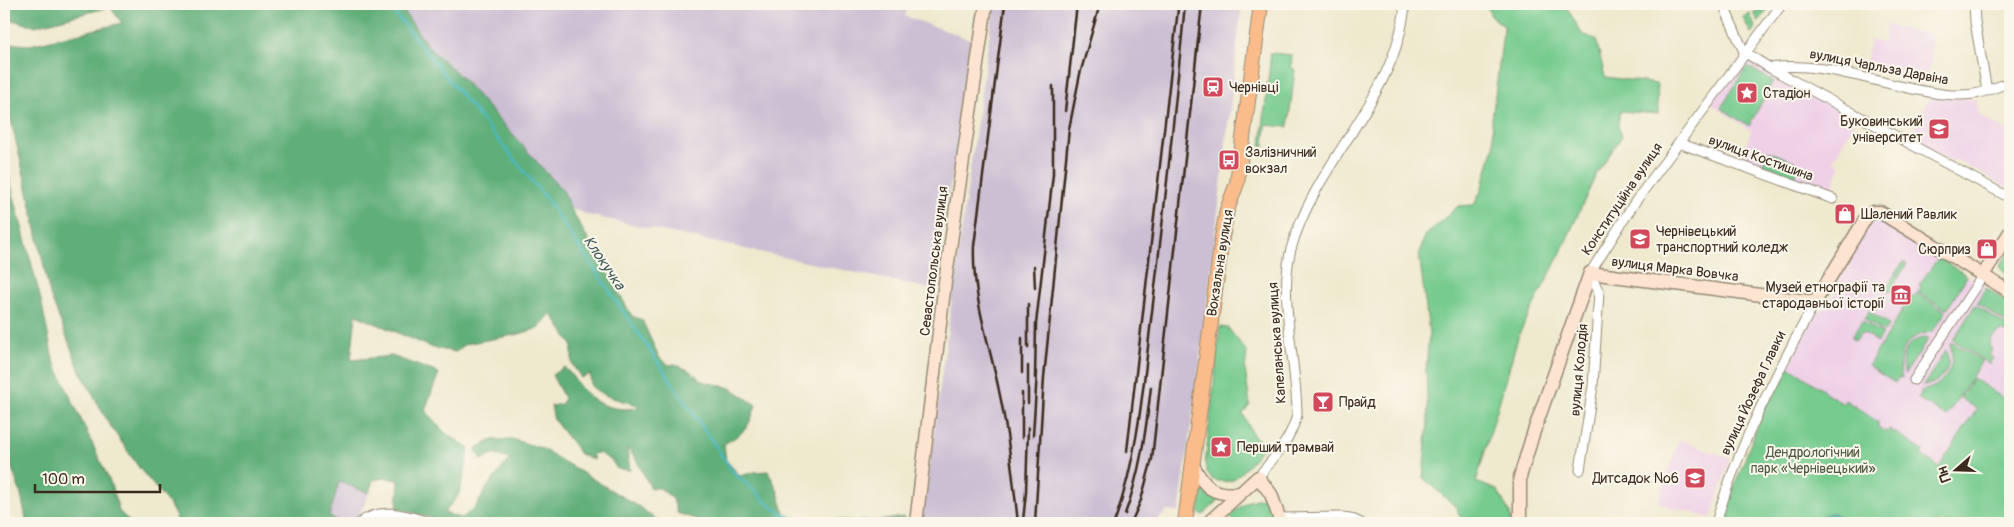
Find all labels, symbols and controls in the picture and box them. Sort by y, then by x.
street label: вулиця Чарльза Дарвіна [1808,45,1950,89]
station icon: Чернівці [1201,75,1225,99]
place label: Чернівці [1229,79,1279,96]
place icon: Стадіон [1735,81,1759,105]
place label: Стадіон [1763,85,1811,102]
place label: Буковинський університет [1840,113,1923,146]
school or university icon: Буковинський університет [1927,117,1951,141]
street label: вулиця Костишина [1706,131,1816,185]
street label: Конституційна вулиця [1578,140,1666,258]
place label: Залізничний вокзал [1245,144,1317,177]
bus stop icon: Залізничний вокзал [1217,148,1241,172]
street label: Севастопольська вулиця [916,185,952,337]
shop icon: Шалений Равлик [1833,202,1857,226]
place label: Шалений Равлик [1861,206,1957,223]
street label: Вокзальна вулиця [1203,208,1237,318]
place label: Чернівецький транспортний коледж [1656,223,1788,256]
school or university icon: Чернівецький транспортний коледж [1628,227,1652,251]
water label: Клокучка [579,232,630,294]
shop icon: Сюрприз [1975,237,1999,261]
place label: Сюрприз [1918,241,1971,258]
street label: вулиця Марка Вовчка [1610,253,1740,285]
place label: Музей етнографії та стародавньої історії [1762,279,1885,312]
street label: Капеланська вулиця [1264,282,1290,404]
museum icon: Музей етнографії та стародавньої історії [1889,283,1913,307]
street label: вулиця Колодія [1566,323,1592,417]
street label: вулиця Йозефа Главки [1717,328,1789,458]
bar icon: Прайд [1311,390,1335,414]
place label: Прайд [1339,394,1376,411]
place icon: Перший трамвай [1209,435,1233,459]
place label: Перший трамвай [1237,439,1334,456]
park label: Дендрологічний парк «Чернівецький» [1750,444,1876,477]
north arrow [1932,444,1982,494]
scale bar [35,462,160,494]
text: Пн [1934,464,1955,484]
school or university icon: Дитсадок №6 [1683,466,1707,490]
text: 100 m [42,470,85,489]
place label: Дитсадок №6 [1591,470,1679,487]

